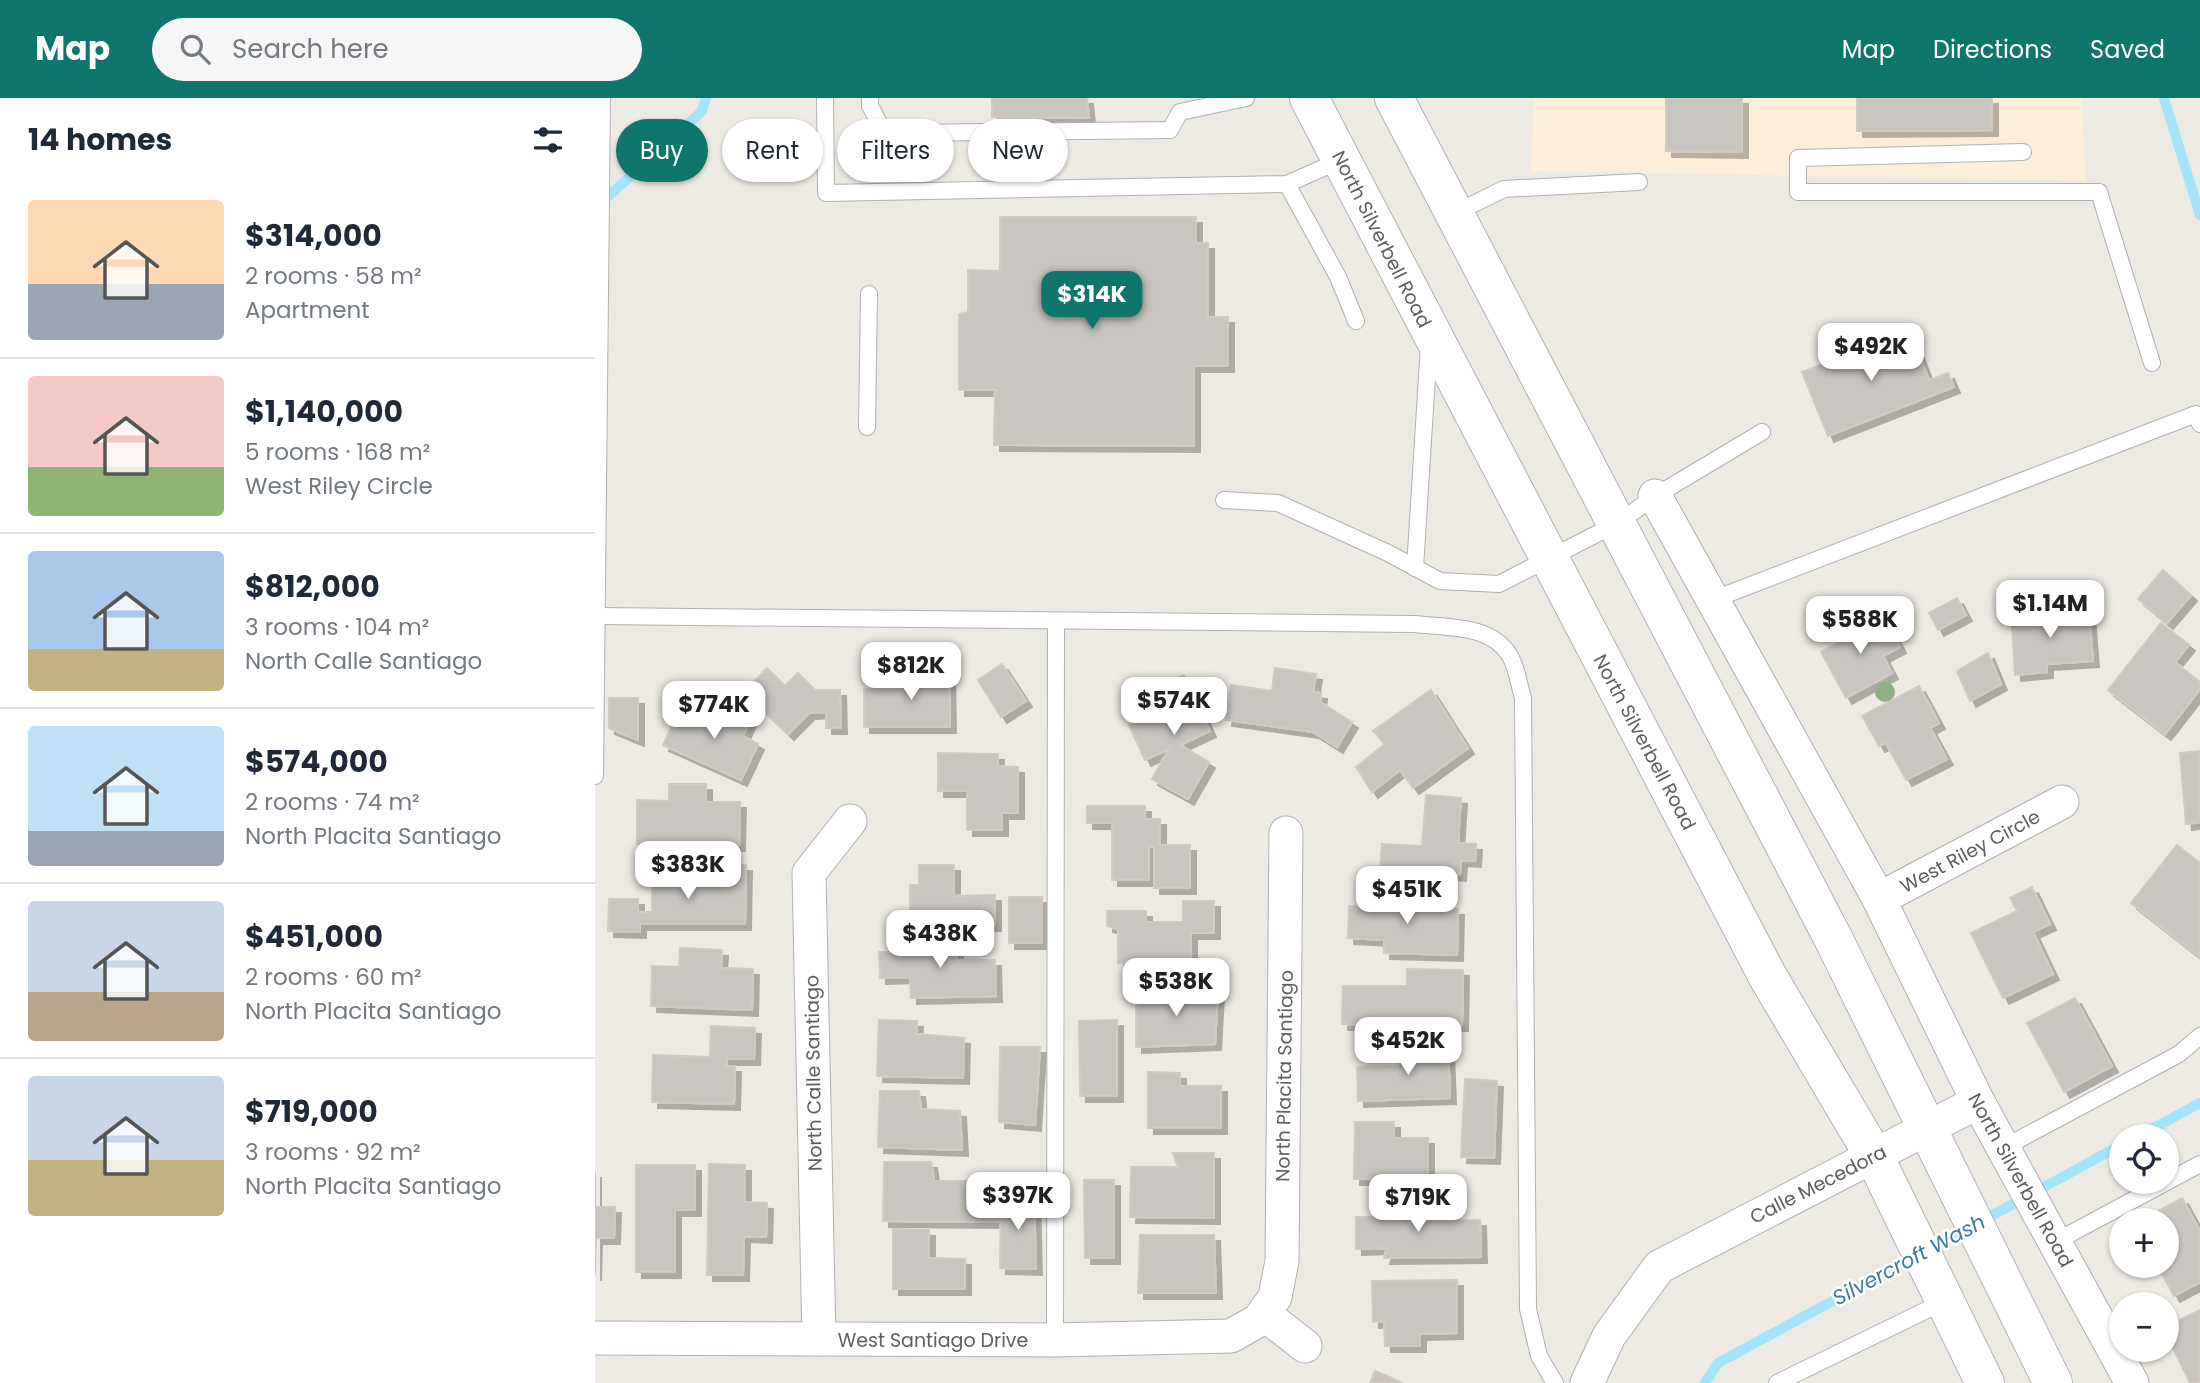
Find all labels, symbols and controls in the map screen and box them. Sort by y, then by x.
search box [152,18,642,81]
text: Map [35,25,110,72]
icon: search [176,30,214,68]
text: Search here [232,31,389,67]
text: Map [1842,33,1895,66]
text: Directions [1933,33,2052,66]
text: Saved [2090,33,2165,66]
text: 14 homes [28,118,172,161]
chip: Buy [616,119,708,182]
chip: Rent [722,119,823,182]
chip: Filters [837,119,954,182]
chip: New [968,119,1068,182]
icon: filters [529,121,567,159]
street label: North Silverbell Road [1325,146,1438,332]
text: $314,000 [245,214,382,257]
icon: home [84,228,168,312]
text: 2 rooms · 58 m² [245,260,422,292]
pin: $314K [1043,272,1141,331]
text: $314K [1057,278,1127,310]
text: Apartment [245,294,370,326]
pin: $492K [1822,324,1920,383]
text: $492K [1834,330,1908,362]
text: $1,140,000 [245,390,403,433]
icon: home [84,404,168,488]
text: 5 rooms · 168 m² [245,436,430,468]
text: West Riley Circle [245,470,433,502]
text: $812,000 [245,565,380,608]
icon: home [84,579,168,663]
pin: $1.14M [1993,580,2107,640]
text: $1.14M [2012,587,2088,619]
pin: $588K [1811,596,1909,656]
text: $588K [1822,603,1898,635]
text: 3 rooms · 104 m² [245,611,429,643]
pin: $812K [862,642,960,702]
text: North Calle Santiago [245,645,482,677]
text: $812K [877,649,945,681]
street label: North Silverbell Road [1587,650,1702,835]
pin: $574K [1125,678,1223,737]
pin: $774K [665,682,763,741]
text: $574K [1137,684,1211,716]
text: $774K [678,688,750,720]
text: $574,000 [245,740,388,783]
icon: home [84,754,168,838]
text: 2 rooms · 74 m² [245,786,420,818]
street label: West Riley Circle [1895,803,2045,900]
text: North Placita Santiago [245,820,502,852]
pin: $383K [639,842,737,901]
text: $383K [651,848,725,880]
pin: $451K [1358,866,1456,926]
text: $451K [1372,873,1442,905]
pin: $438K [891,910,989,970]
text: $451,000 [245,915,383,958]
text: $438K [902,917,978,949]
icon: home [84,929,168,1013]
pin: $538K [1127,958,1225,1018]
text: 2 rooms · 60 m² [245,961,422,993]
text: $538K [1139,965,1213,997]
street label: North Placita Santiago [1269,970,1300,1182]
street label: North Calle Santiago [798,975,829,1171]
text: North Placita Santiago [245,995,502,1027]
pin: $452K [1359,1018,1457,1077]
text: $452K [1371,1024,1445,1056]
street label: North Silverbell Road [1961,1088,2080,1272]
text: $719,000 [245,1090,378,1133]
icon: home [84,1104,168,1188]
map controls [2109,1124,2179,1362]
button: locate [2109,1124,2179,1194]
text: 3 rooms · 92 m² [245,1136,421,1168]
street label: Calle Mecedora [1745,1138,1891,1231]
text: North Placita Santiago [245,1170,502,1202]
pin: $397K [969,1172,1067,1232]
pin: $719K [1369,1174,1467,1234]
text: $397K [982,1179,1054,1211]
text: $719K [1385,1181,1451,1213]
water label: Silvercroft Wash [1827,1207,1990,1312]
button: + [2109,1208,2179,1278]
button: − [2109,1292,2179,1362]
street label: West Santiago Drive [838,1327,1028,1354]

